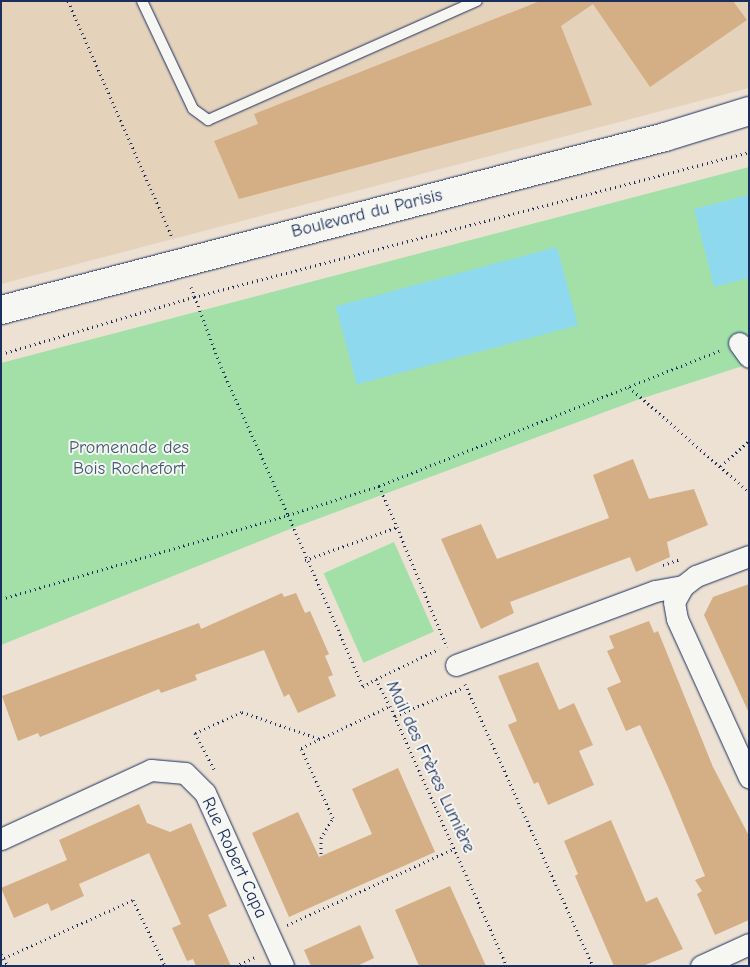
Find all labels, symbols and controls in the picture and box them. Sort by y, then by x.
street label: Boulevard du Parisis [289,185,445,243]
park label: Promenade des Bois Rochefort [69,438,189,480]
street label: Mail des Frères Lumière [381,677,479,857]
street label: Rue Robert Capa [197,794,271,922]

